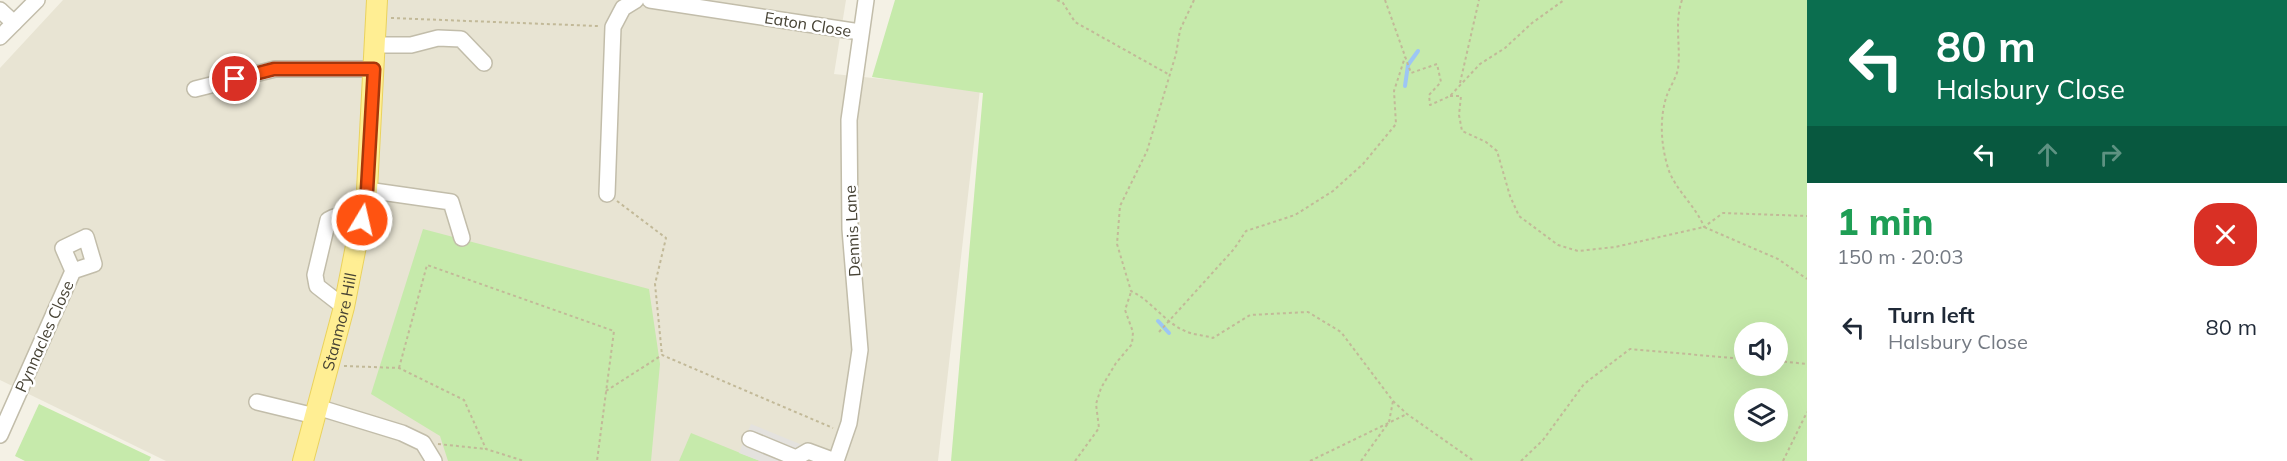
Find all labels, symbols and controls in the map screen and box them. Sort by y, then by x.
street label: Eaton Close [763,7,853,41]
text: 80 m [1936,20,2036,73]
icon: left [1837,24,1915,102]
pin [209,53,260,104]
icon: arrive [218,62,251,95]
text: Halsbury Close [1936,72,2125,106]
icon: left [1968,138,2001,171]
icon: ahead [2031,138,2064,171]
icon: right [2094,138,2127,171]
street label: Dennis Lane [840,185,864,277]
position arrow [330,188,394,252]
text: 1 min [1837,199,1933,244]
button: close [2194,203,2257,266]
text: 150 m · 20:03 [1837,244,1963,269]
street label: Stanmore Hill [318,271,361,373]
street label: Pynnacles Close [10,277,78,395]
text: Turn left [1888,301,1975,329]
icon: left [1837,311,1870,344]
text: 80 m [2206,313,2257,341]
map controls [1734,322,1788,442]
button: sound [1734,322,1788,376]
text: Halsbury Close [1888,329,2028,354]
button: layers [1734,388,1788,442]

